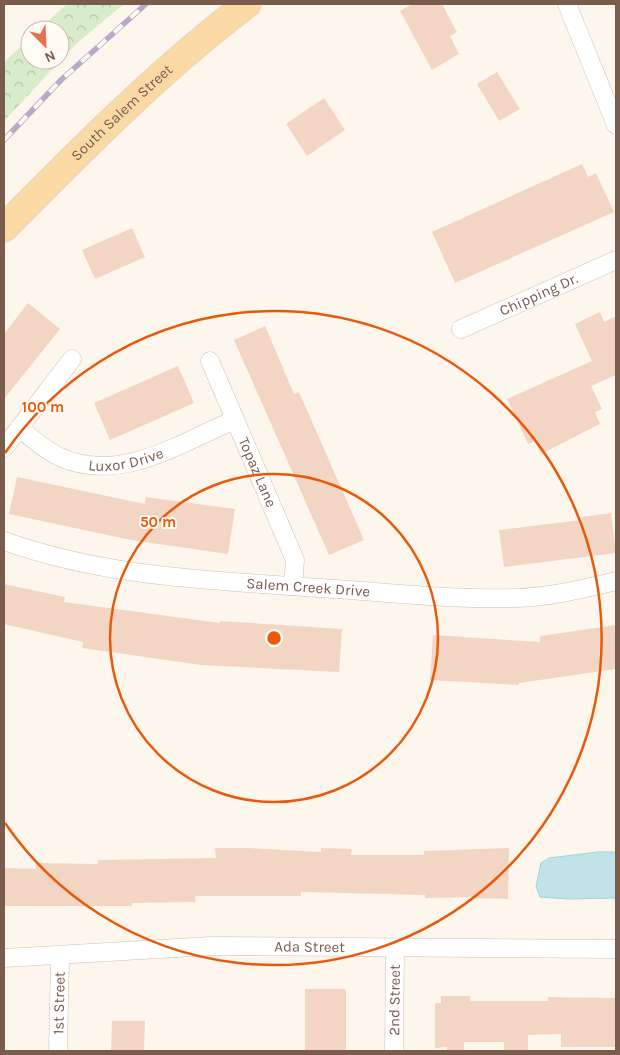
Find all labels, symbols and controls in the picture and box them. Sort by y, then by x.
north arrow [20,20,70,70]
text: N [42,47,58,66]
street label: South Salem Street [67,60,176,165]
street label: Chipping Dr. [497,269,581,320]
text: 100 m [22,398,64,416]
street label: Topaz Lane [235,435,280,510]
street label: Luxor Drive [88,444,166,475]
text: 50 m [140,513,176,531]
street label: Salem Creek Drive [246,574,371,601]
centre of rings [265,629,283,647]
street label: Ada Street [274,937,345,956]
street label: 2nd Street [385,964,404,1036]
street label: 1st Street [49,971,69,1035]

